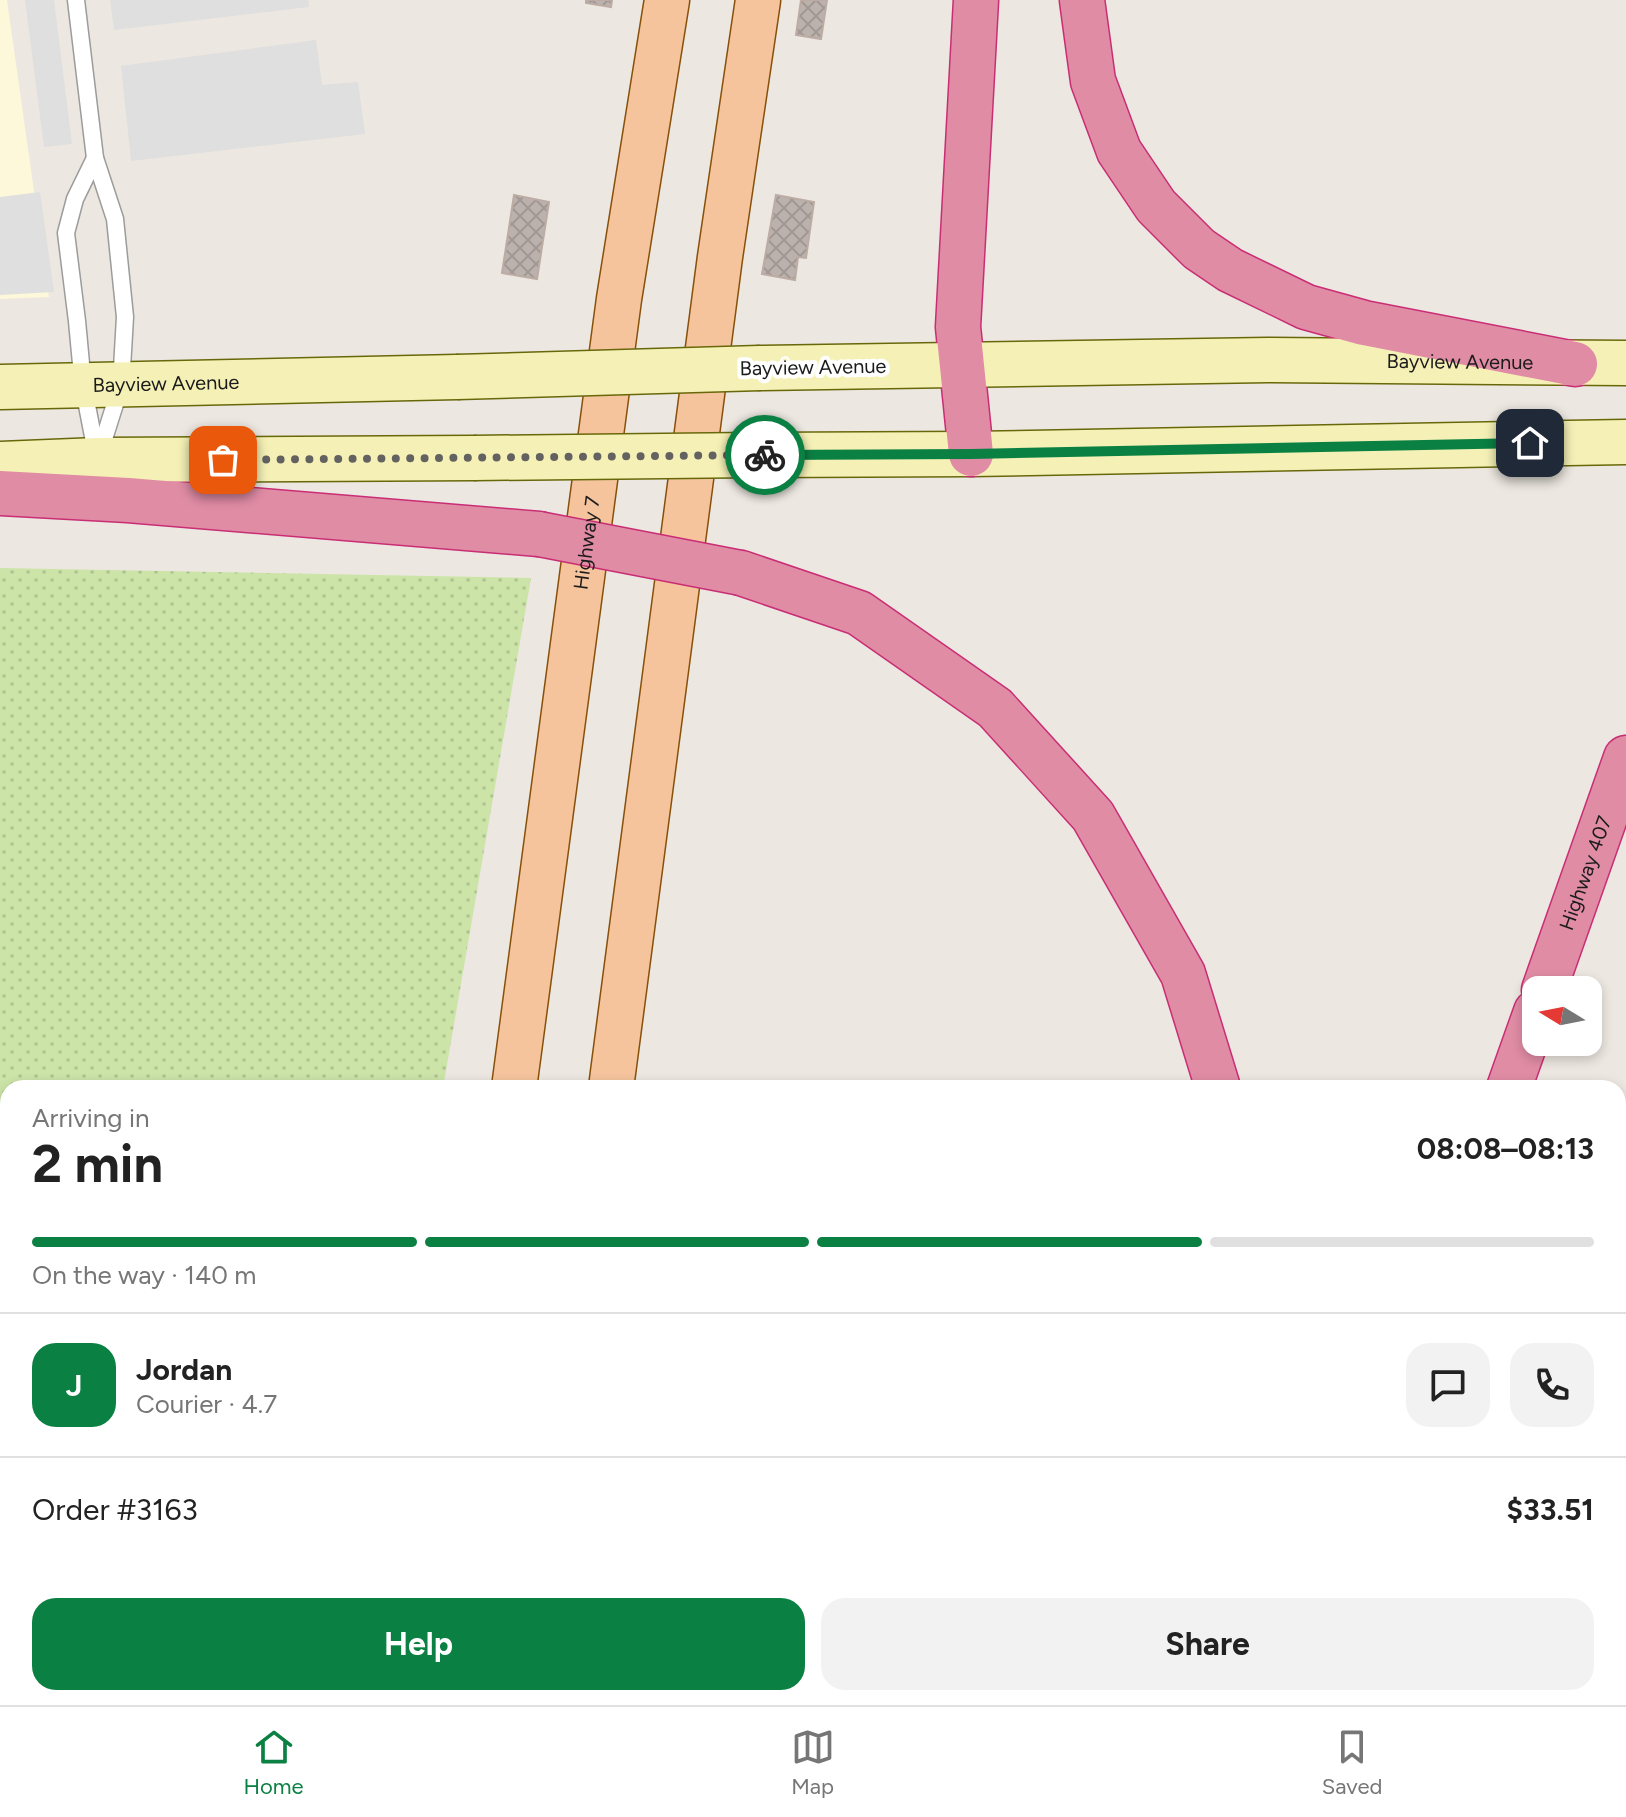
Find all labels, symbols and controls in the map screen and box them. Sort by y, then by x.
street label: Bayview Avenue [1386,349,1534,374]
street label: Bayview Avenue [739,354,887,380]
street label: Bayview Avenue [92,370,240,397]
pin [1496,409,1564,477]
courier [725,415,805,495]
icon: home [1508,421,1552,465]
pin [189,426,257,494]
icon: bike [743,433,787,477]
icon: bag [201,438,245,482]
street label: Highway 7 [568,494,605,591]
street label: Highway 407 [1554,813,1617,933]
north arrow [1522,976,1602,1056]
map controls [1522,976,1602,1056]
text: Arriving in [32,1102,150,1134]
text: 08:08–08:13 [1417,1130,1594,1167]
text: 2 min [32,1133,163,1195]
text: On the way · 140 m [32,1259,256,1291]
button: chat [1406,1343,1490,1427]
button: phone [1510,1343,1594,1427]
text: Jordan [136,1351,232,1388]
text: J [66,1367,82,1404]
text: Courier · 4.7 [136,1388,277,1420]
text: Order #3163 [32,1491,198,1528]
text: $33.51 [1506,1491,1594,1528]
button: Help [32,1598,805,1690]
button: Share [821,1598,1594,1690]
tab: Home [244,1725,304,1800]
tab: Map [791,1725,835,1800]
tab: Saved [1322,1725,1382,1800]

